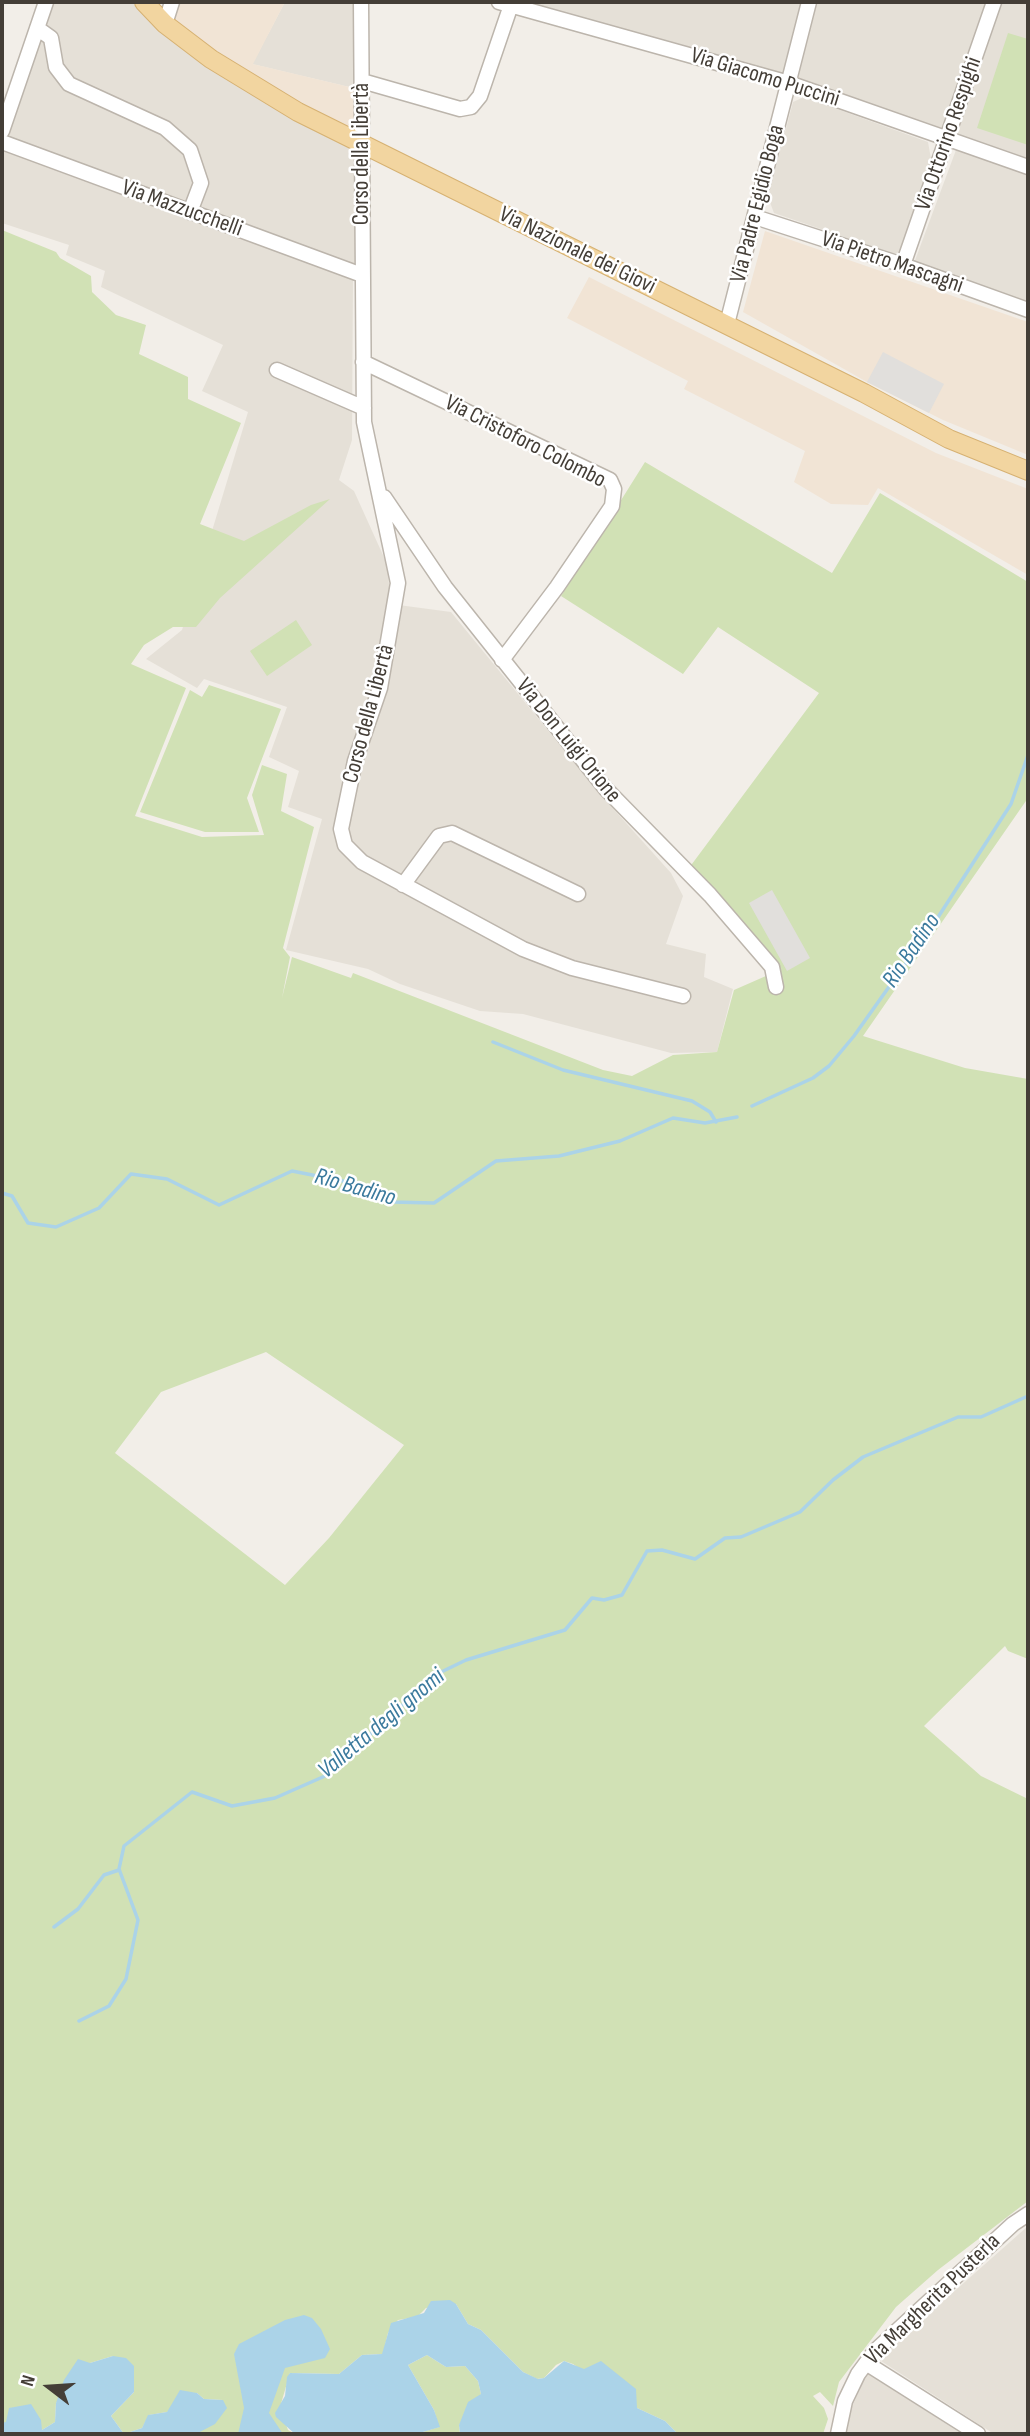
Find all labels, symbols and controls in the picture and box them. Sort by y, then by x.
street label: Via Giacomo Puccini [687,42,843,114]
street label: Via Ottorino Respighi [910,54,988,214]
street label: Corso della Libertà [348,83,376,225]
street label: Via Padre Egidio Boga [725,122,791,286]
street label: Via Mazzucchelli [118,174,246,244]
street label: Via Nazionale dei Giovi [494,201,660,301]
street label: Via Pietro Mascagni [817,226,967,300]
street label: Via Cristoforo Colombo [440,390,610,494]
street label: Corso della Libertà [337,642,401,786]
street label: Via Don Luigi Orione [509,673,627,809]
water label: Rio Badino [877,909,947,993]
water label: Rio Badino [311,1163,399,1213]
water label: Valletta degli gnomi [313,1663,451,1785]
street label: Via Margherita Pusterla [860,2228,1006,2372]
north arrow [14,2352,84,2422]
text: N [16,2372,41,2389]

